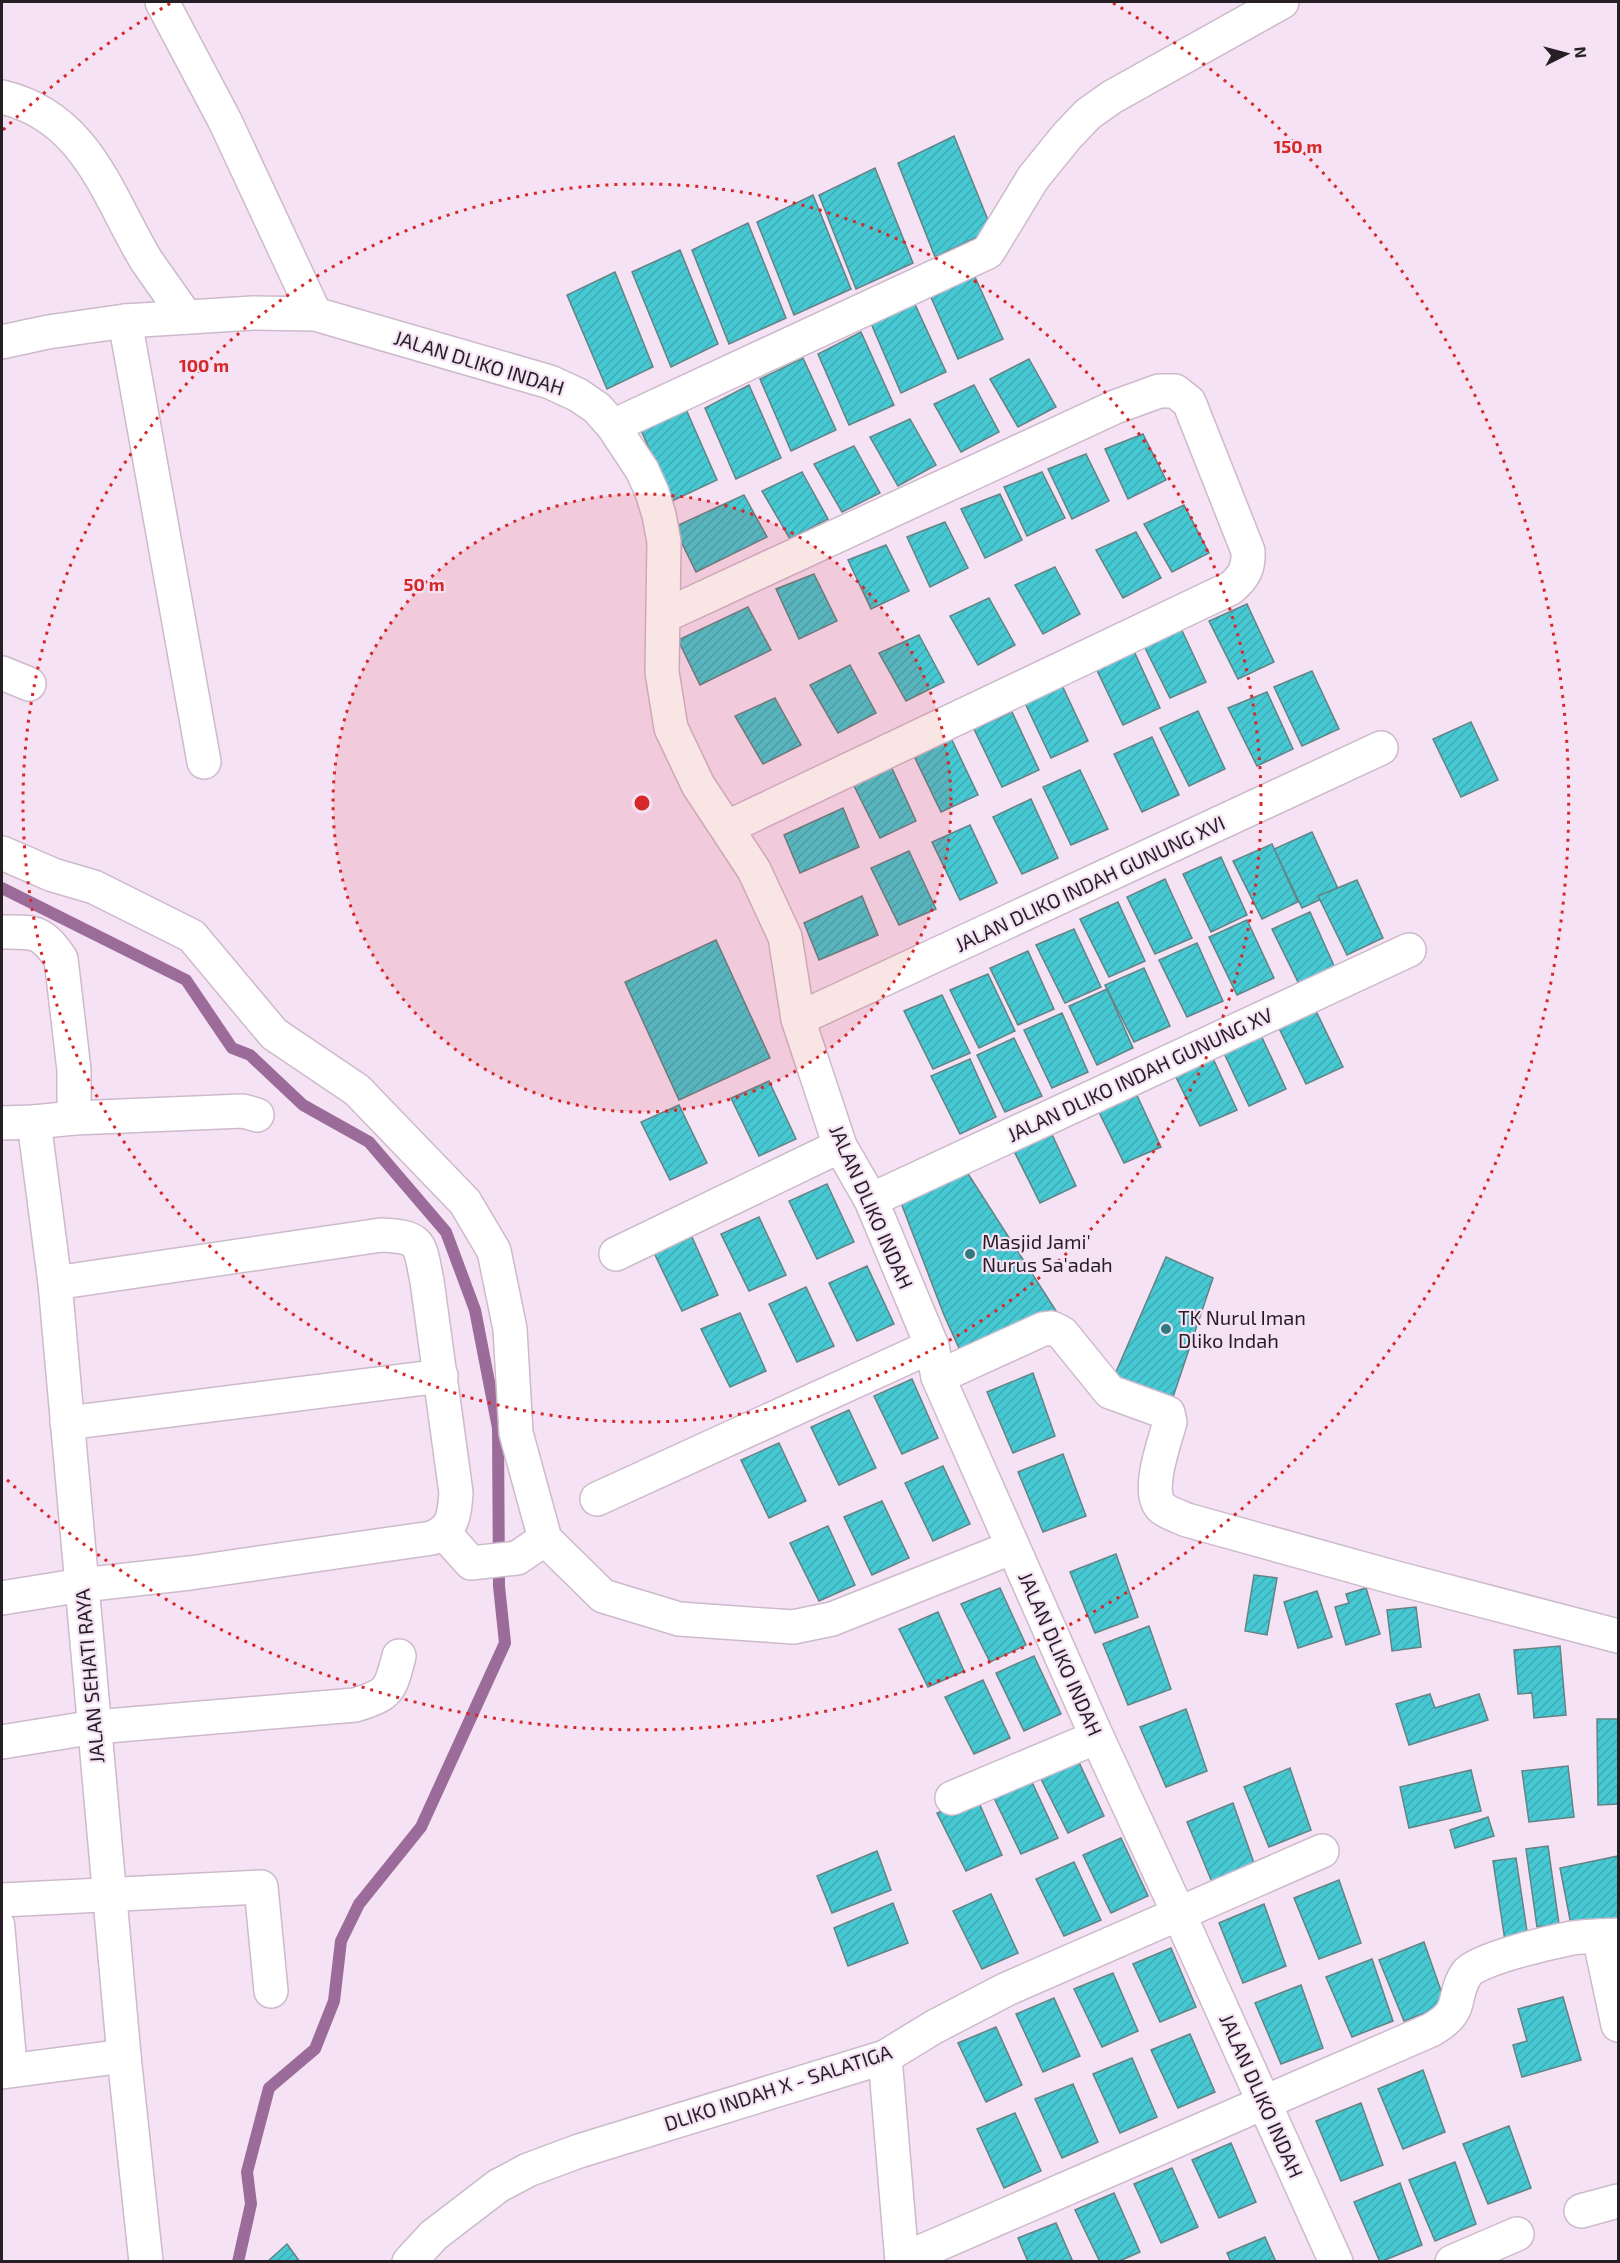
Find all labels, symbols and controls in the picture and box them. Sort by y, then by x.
north arrow [1536,24,1596,84]
text: N [1571,46,1591,59]
text: 150 m [1274,135,1322,157]
street label: JALAN DLIKO INDAH [391,325,567,399]
text: 100 m [179,354,229,376]
text: 50 m [403,573,445,595]
centre of rings [632,793,652,813]
street label: JALAN DLIKO INDAH GUNUNG XVI [951,810,1228,956]
street label: JALAN DLIKO INDAH GUNUNG XV [1003,1002,1276,1146]
street label: JALAN DLIKO INDAH [825,1121,919,1292]
place label: Masjid Jami' Nurus Sa'adah [982,1229,1113,1276]
marker: Masjid Jami' Nurus Sa'adah [963,1247,977,1261]
place label: TK Nurul Iman Dliko Indah [1178,1305,1306,1352]
marker: TK Nurul Iman Dliko Indah [1159,1322,1173,1336]
street label: JALAN DLIKO INDAH [1014,1568,1108,1739]
street label: JALAN SEHATI RAYA [69,1587,109,1764]
street label: JALAN DLIKO INDAH [1215,2010,1309,2181]
street label: DLIKO INDAH X - SALATIGA [661,2039,895,2135]

